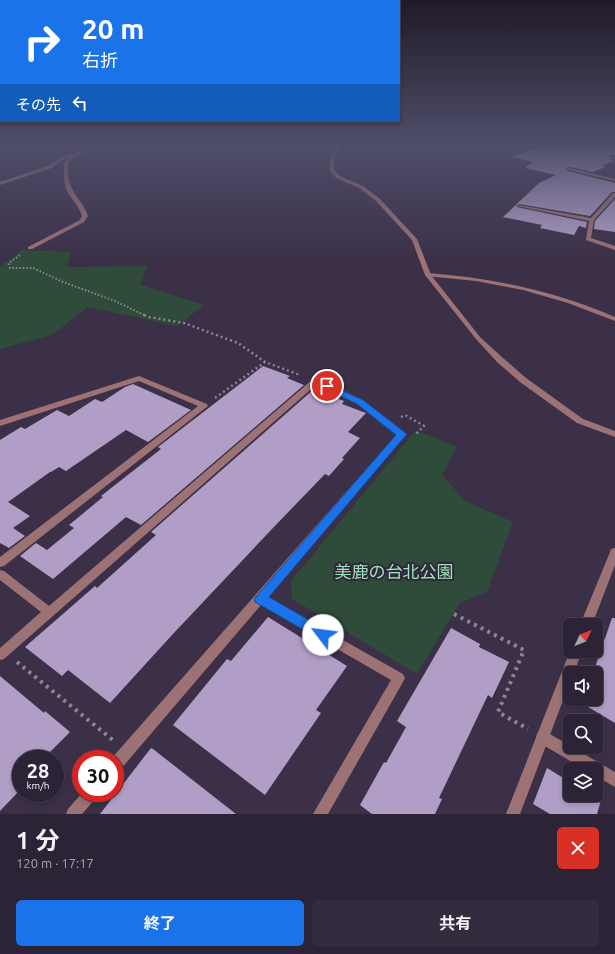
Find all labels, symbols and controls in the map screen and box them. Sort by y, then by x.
text: 20 m [82,13,144,44]
icon: right [16,16,68,68]
text: 右折 [82,50,118,70]
icon: left [69,92,91,114]
text: その先 [16,96,61,113]
pin [310,369,344,403]
icon: arrive [316,375,338,397]
park label: 美鹿の台北公園 [335,562,454,581]
position arrow [302,614,344,656]
north arrow [563,618,603,658]
map controls [563,618,603,802]
button: sound [563,666,603,706]
button: search [563,714,603,754]
speed limit sign: 30 [72,750,124,802]
text: 28 [27,759,49,782]
button: layers [563,762,603,802]
text: km/h [26,780,50,791]
text: 1 分 [16,827,59,854]
button: close [557,827,599,869]
text: 120 m · 17:17 [16,856,94,870]
button: 終了 [16,900,304,946]
button: 共有 [312,900,599,946]

